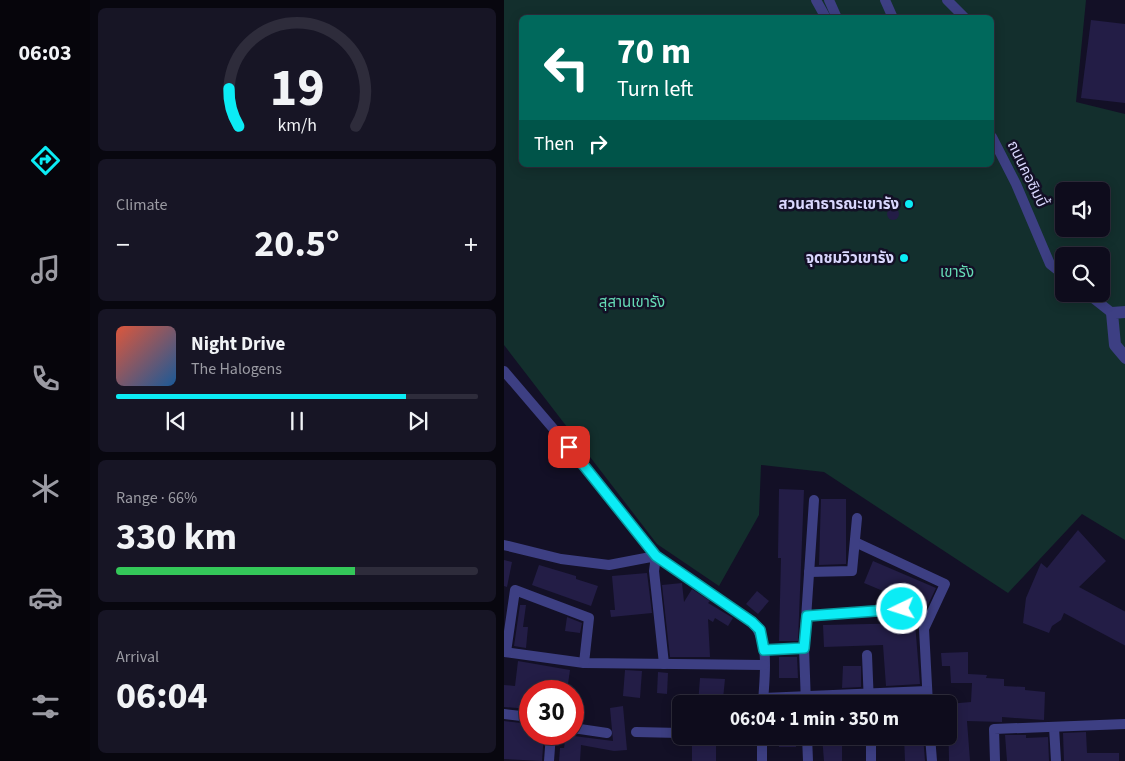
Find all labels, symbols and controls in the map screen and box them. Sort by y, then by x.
text: 70 m [617,27,691,77]
icon: left [534,35,599,100]
text: 06:03 [18,37,72,69]
text: 19 [270,52,324,126]
text: Turn left [617,73,693,105]
text: km/h [277,113,317,138]
icon: right [584,130,612,158]
text: Then [534,131,574,158]
street label: ถนนคอซิมบี้ [1002,137,1053,211]
icon: directions [28,143,63,178]
map controls [1055,182,1110,302]
button: sound [1055,182,1110,237]
text: Climate [116,194,167,216]
place label: สวนสาธารณะเขารัง [779,194,899,215]
marker: สวนสาธารณะเขารัง [903,198,915,210]
text: 20.5° [254,217,340,271]
text: − [116,225,130,265]
text: + [464,225,478,265]
button: search [1055,247,1110,302]
place label: จุดชมวิวเขารัง [806,248,894,269]
icon: music [28,252,63,287]
marker: จุดชมวิวเขารัง [898,252,910,264]
park label: เขารัง [940,262,974,283]
park label: สุสานเขารัง [599,292,665,313]
text: Night Drive [191,331,285,358]
text: The Halogens [191,358,282,380]
icon: phone [28,361,63,396]
icon: previous [162,407,190,435]
icon: pause [283,407,311,435]
icon: next [404,407,432,435]
pin [548,426,590,468]
icon: arrive [555,433,583,461]
icon: climate [28,471,63,506]
text: Range · 66% [116,487,197,509]
text: 330 km [116,510,237,564]
icon: car [28,580,63,615]
position arrow [875,582,927,634]
text: Arrival [116,646,159,668]
text: 06:04 [116,669,208,723]
speed limit sign: 30 [519,680,584,745]
icon: filters [28,689,63,724]
text: 06:04 · 1 min · 350 m [730,706,899,733]

